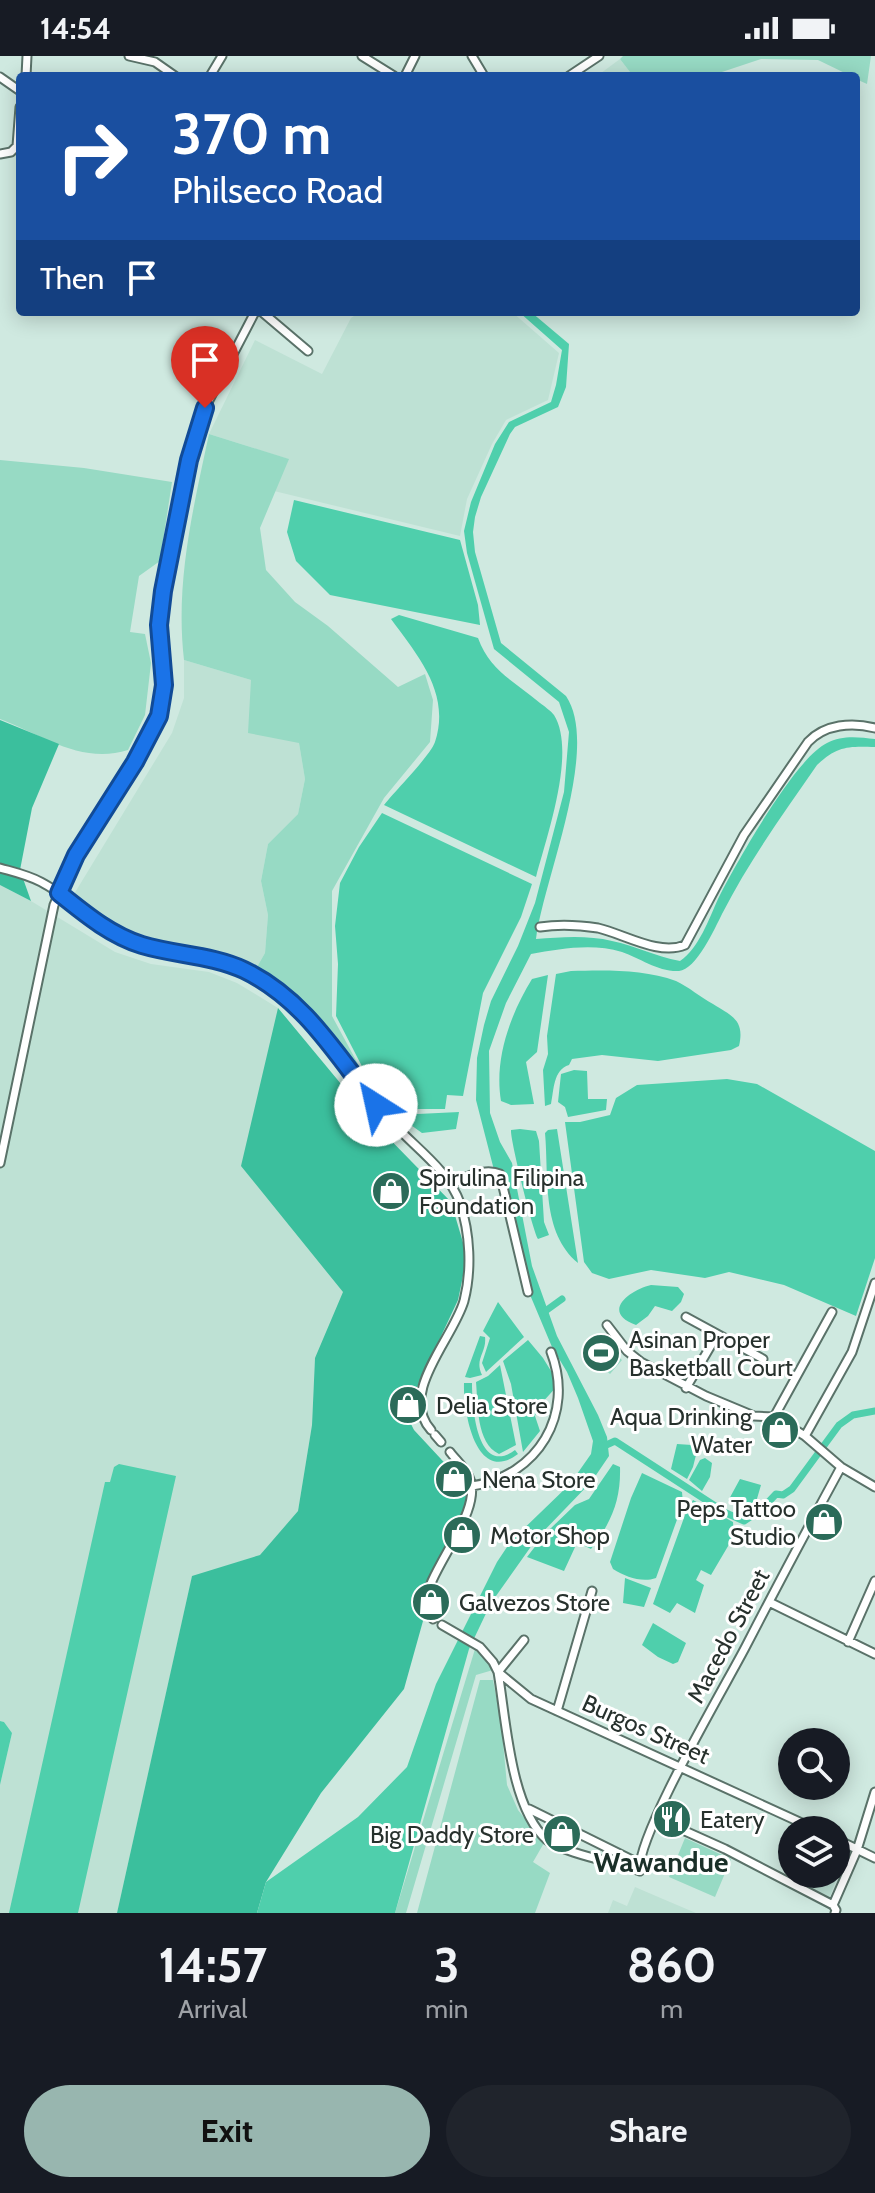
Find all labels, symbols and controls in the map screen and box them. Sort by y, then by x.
text: 14:54 [40,10,111,47]
text: 370 m [172,100,331,168]
icon: right [40,104,144,208]
text: Philseco Road [172,168,383,212]
icon: arrive [120,256,164,300]
text: Then [40,260,104,297]
pin [171,326,239,408]
icon: arrive [183,338,227,382]
position arrow [334,1063,418,1147]
place label: Spirulina Filipina Foundation [419,1163,585,1220]
shop icon: Spirulina Filipina Foundation [370,1170,412,1212]
place label: Asinan Proper Basketball Court [629,1325,793,1382]
sports icon: Asinan Proper Basketball Court [580,1332,622,1374]
shop icon: Delia Store [387,1384,429,1426]
place label: Delia Store [436,1391,548,1420]
place label: Aqua Drinking Water [610,1402,753,1459]
shop icon: Aqua Drinking Water [759,1409,801,1451]
shop icon: Nena Store [433,1458,475,1500]
place label: Nena Store [482,1465,596,1494]
place label: Peps Tattoo Studio [677,1494,796,1551]
shop icon: Peps Tattoo Studio [803,1501,845,1543]
shop icon: Motor Shop [441,1514,483,1556]
place label: Motor Shop [490,1521,610,1550]
street label: Macedo Street [681,1564,775,1708]
shop icon: Galvezos Store [410,1581,452,1623]
place label: Galvezos Store [459,1588,610,1617]
street label: Burgos Street [578,1688,714,1770]
map controls [778,1728,850,1888]
button: search [778,1728,850,1800]
restaurant icon: Eatery [651,1798,693,1840]
place label: Eatery [700,1805,765,1834]
shop icon: Big Daddy Store [541,1813,583,1855]
button: layers [778,1816,850,1888]
place label: Big Daddy Store [370,1820,534,1849]
district label: Wawandue [594,1845,729,1879]
text: 14:57 [158,1936,267,1994]
text: 3 [434,1936,460,1994]
text: 860 [627,1936,717,1994]
text: Arrival [178,1993,247,2025]
text: min [425,1993,468,2025]
text: m [660,1993,683,2025]
button: Exit [24,2085,430,2177]
button: Share [446,2085,851,2177]

